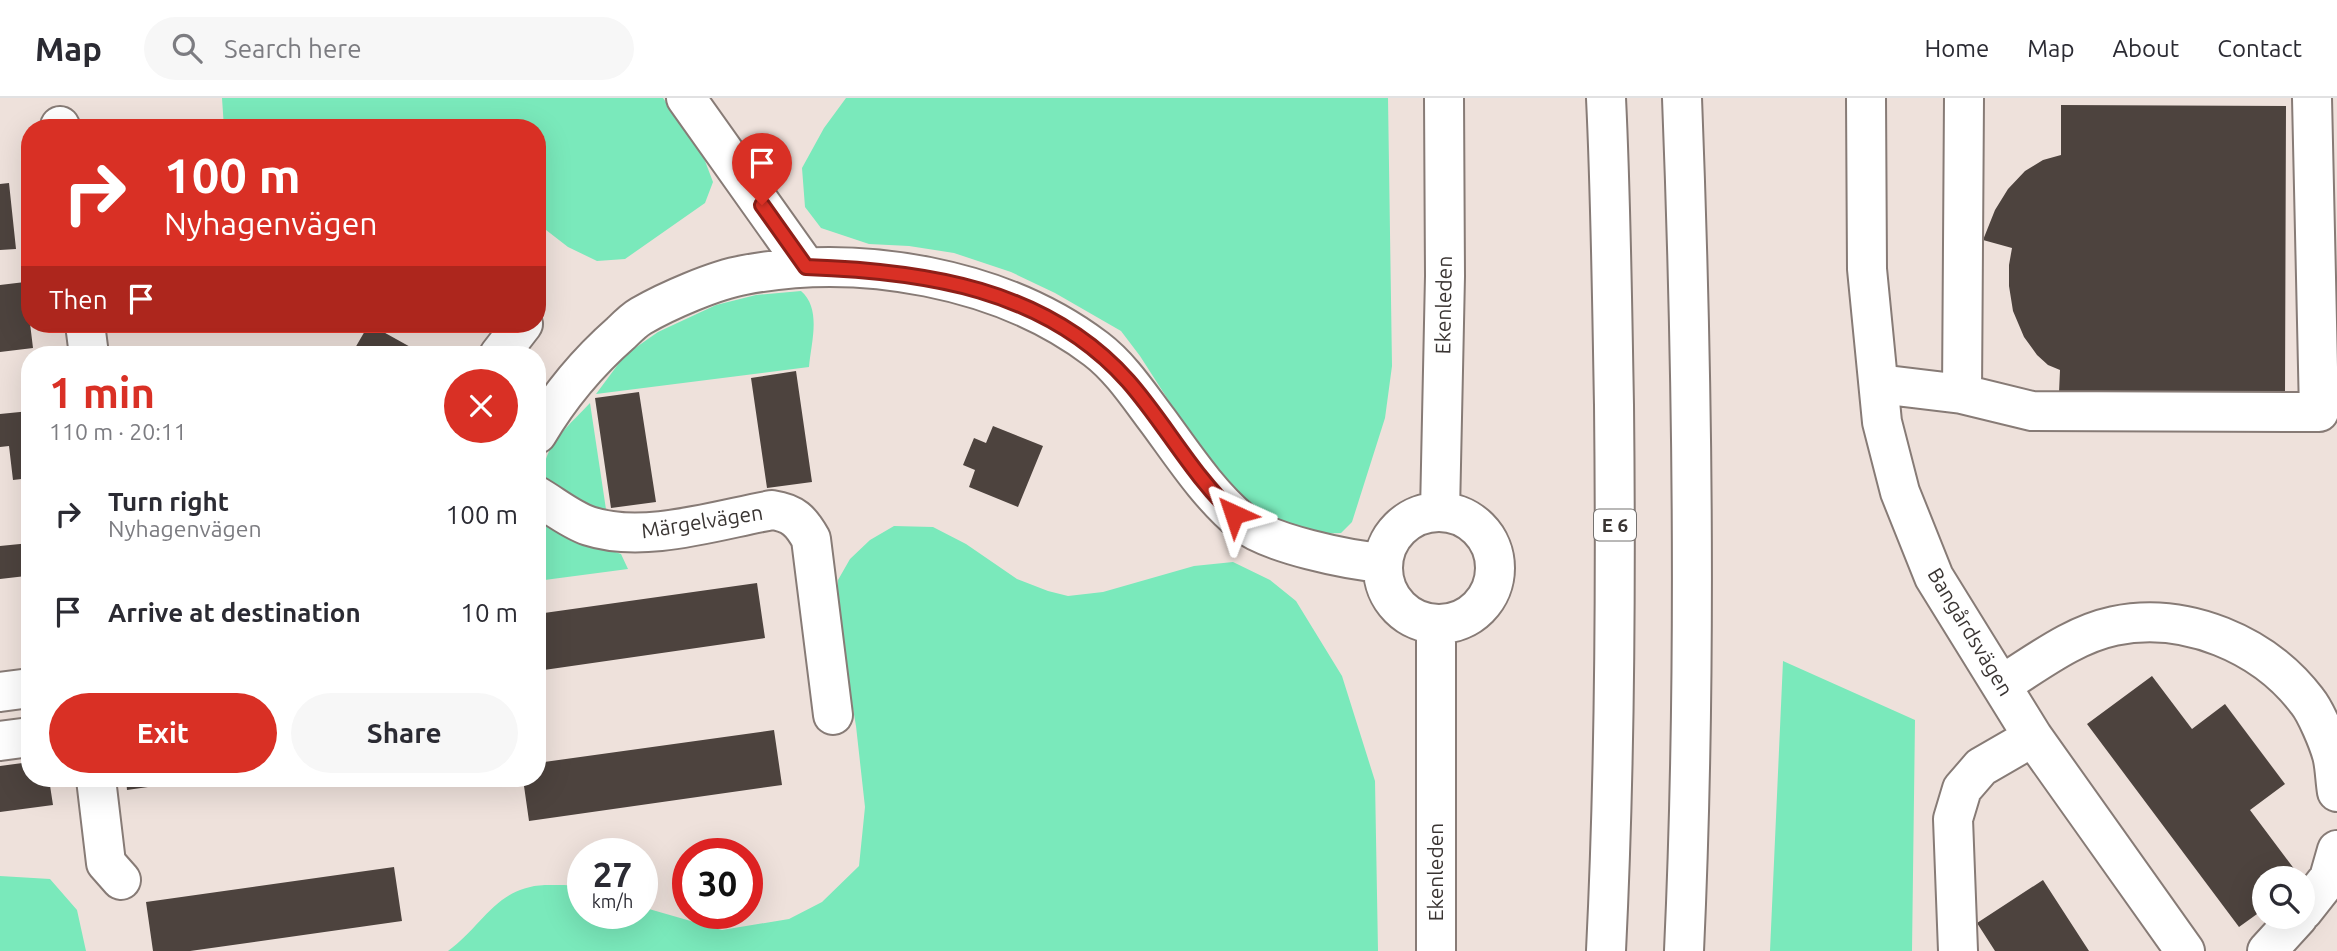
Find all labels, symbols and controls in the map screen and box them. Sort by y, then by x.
search box [144,17,634,80]
icon: search [168,29,206,67]
text: Map [35,30,102,67]
text: Search here [224,34,362,63]
text: Home [1924,35,1989,62]
text: Map [2027,35,2074,62]
text: About [2112,35,2179,62]
text: Contact [2217,35,2302,62]
pin [732,133,792,205]
icon: arrive [743,144,781,182]
icon: right [49,147,140,238]
text: 100 m [164,147,301,202]
text: Nyhagenvägen [164,205,378,241]
street label: Ekenleden [1430,255,1456,354]
icon: arrive [122,280,160,318]
text: Then [49,285,108,314]
text: 1 min [49,369,155,416]
button: close [444,369,518,443]
text: 110 m · 20:11 [49,419,187,444]
position arrow [1197,477,1271,551]
text: Turn right [108,487,229,516]
icon: right [49,495,87,533]
text: 100 m [446,500,518,529]
street label: Märgelvägen [639,500,764,542]
road number: E 6 [1594,510,1636,540]
text: Nyhagenvägen [108,516,262,541]
street label: Bangårdsvägen [1923,563,2018,700]
icon: arrive [49,593,87,631]
text: Arrive at destination [108,598,361,627]
text: 10 m [460,598,518,627]
button: Exit [49,693,277,773]
button: Share [291,693,518,773]
street label: Ekenleden [1423,823,1447,921]
speed limit sign: 30 [672,838,763,929]
text: 27 [593,854,632,894]
map controls [2252,866,2315,929]
button: search [2252,866,2315,929]
text: km/h [592,891,633,911]

